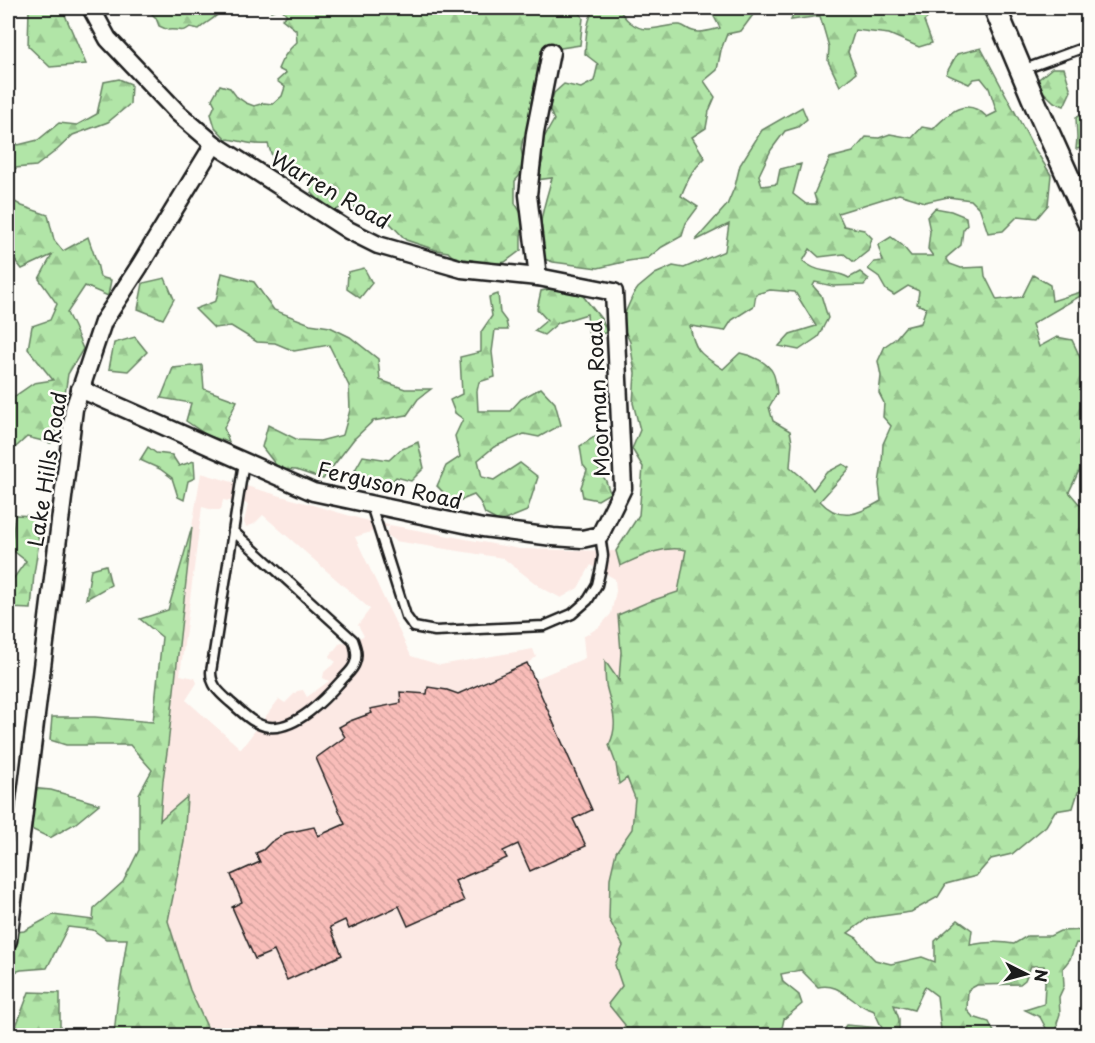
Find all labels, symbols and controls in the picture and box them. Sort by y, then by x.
street label: Warren Road [265,142,397,236]
street label: Moorman Road [577,320,617,478]
street label: Lake Hills Road [18,389,74,549]
street label: Ferguson Road [314,452,466,516]
north arrow [996,944,1056,1004]
text: N [1029,968,1055,983]

